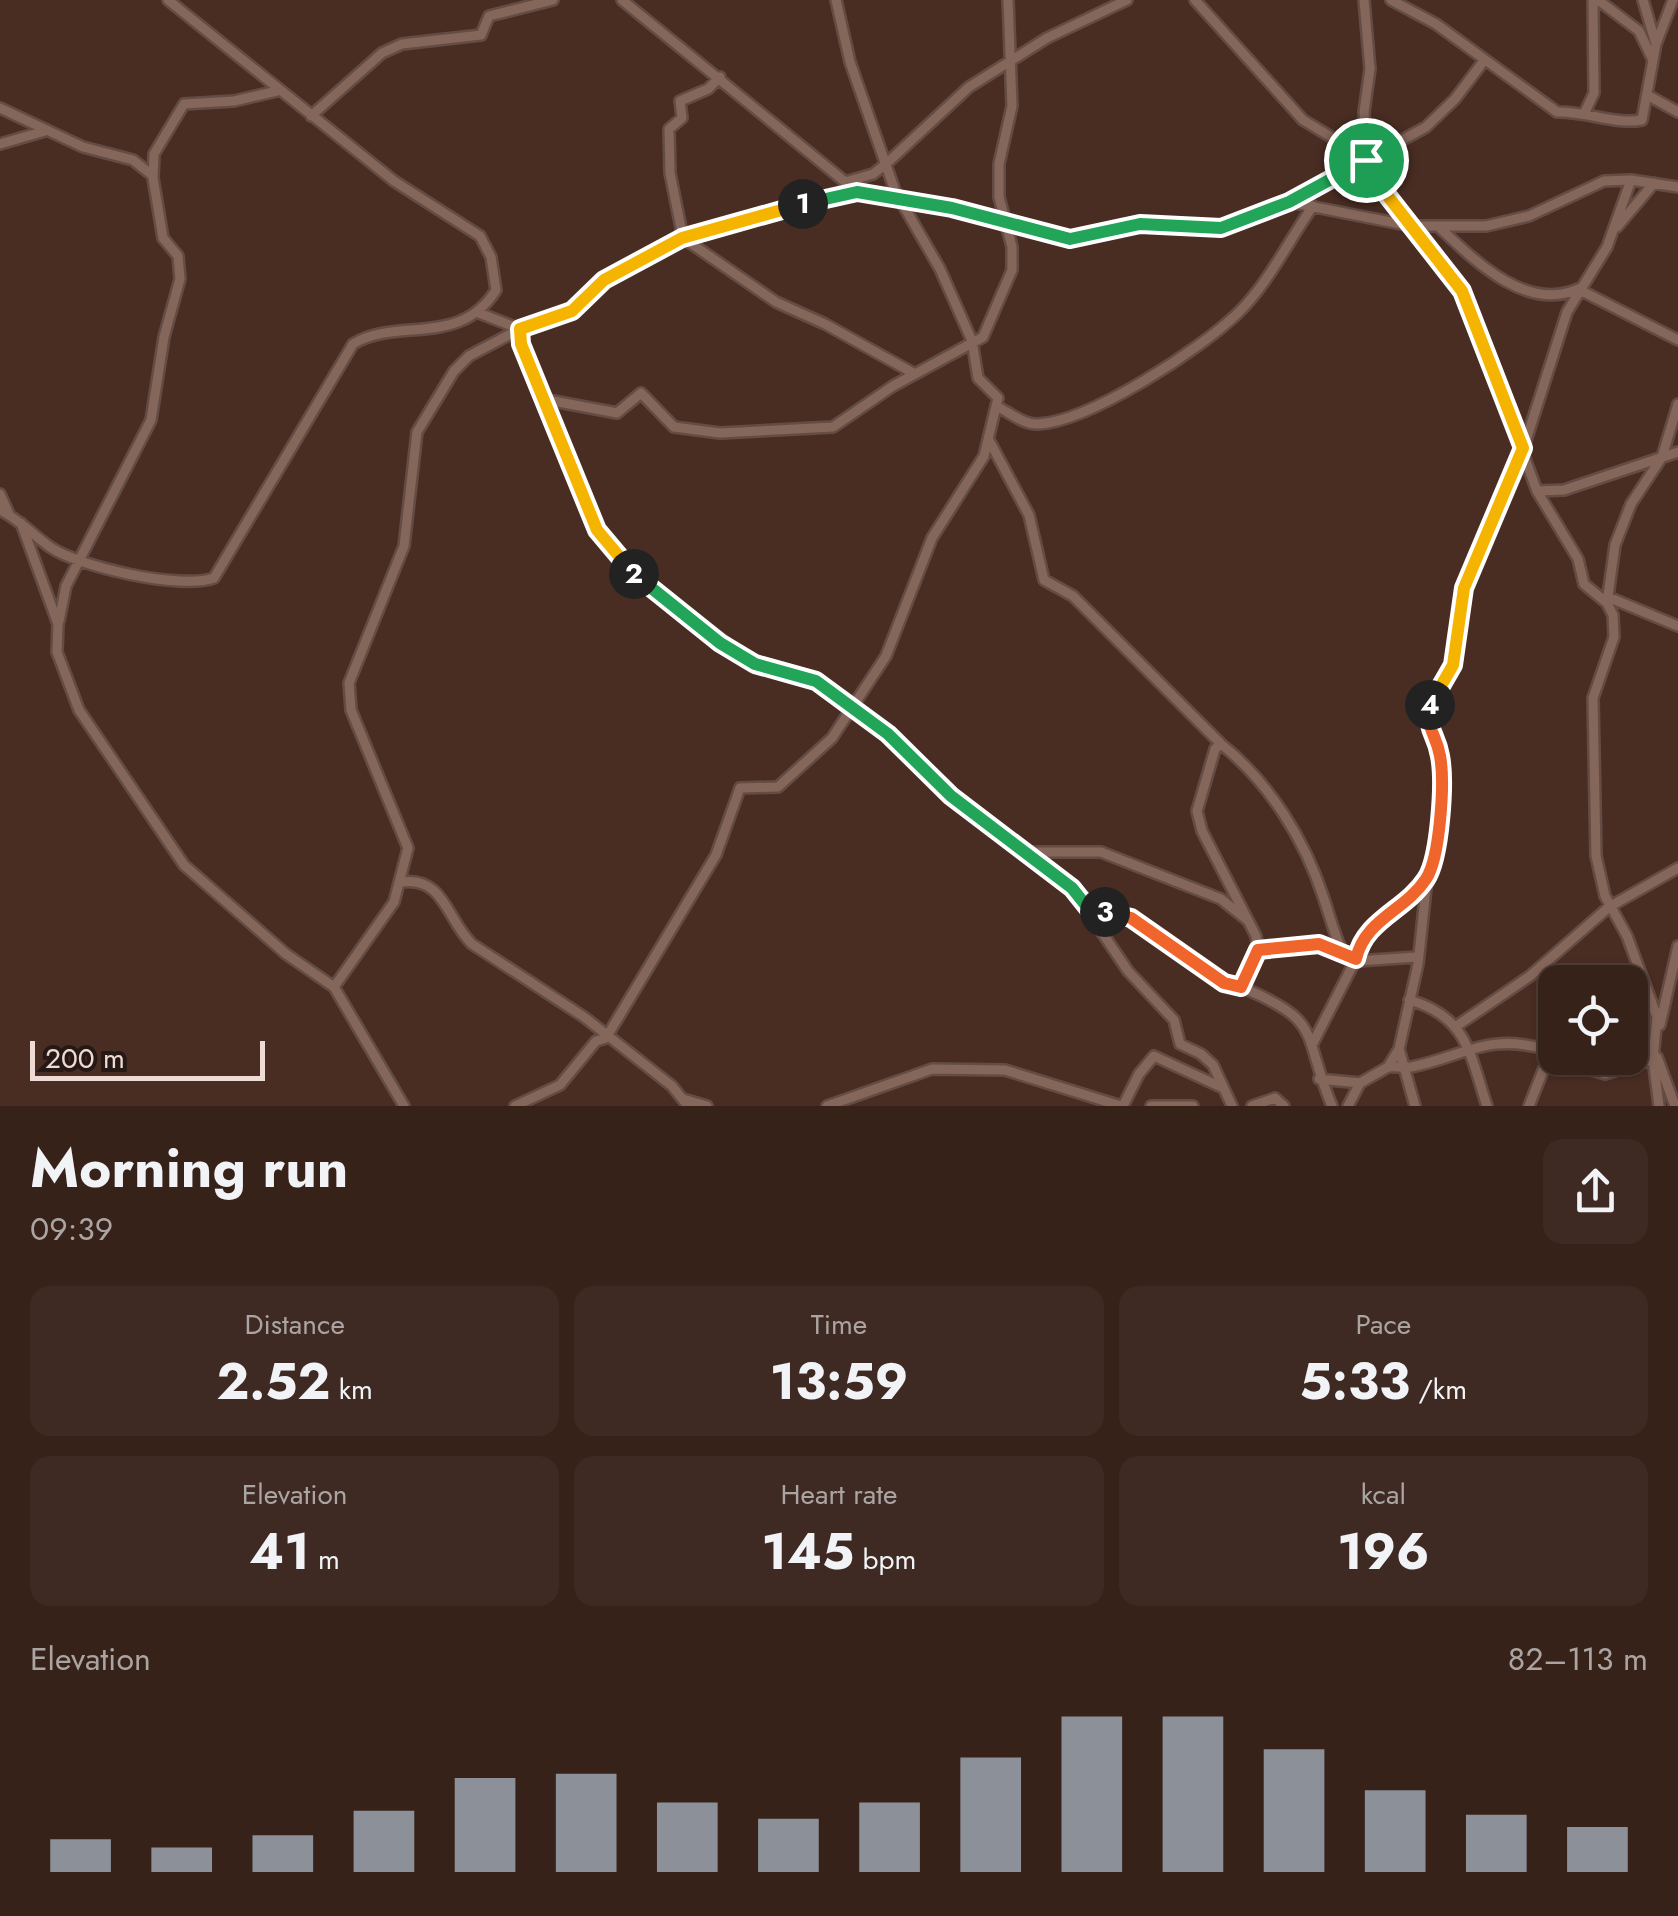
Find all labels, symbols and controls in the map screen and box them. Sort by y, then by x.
pin [1324,118,1409,203]
icon: arrive [1339,133,1394,188]
pin: 1 [778,179,828,229]
text: 1 [796,183,810,224]
pin: 2 [609,549,659,599]
text: 2 [625,553,643,594]
pin: 4 [1405,680,1455,730]
text: 4 [1420,684,1440,725]
pin: 3 [1080,887,1130,937]
text: 3 [1096,891,1114,932]
map controls [1538,965,1648,1075]
button: locate [1538,965,1648,1075]
scale bar [30,1036,265,1080]
text: 200 m [45,1038,125,1079]
text: Morning run [30,1128,348,1208]
button: share [1543,1139,1648,1244]
text: 09:39 [30,1206,113,1252]
text: Distance [245,1304,345,1345]
text: Time [811,1304,867,1345]
text: Pace [1355,1304,1411,1345]
text: 2.52 [216,1345,330,1418]
text: 13:59 [770,1345,908,1418]
text: 5:33 [1300,1345,1410,1418]
text: km [330,1369,373,1410]
text: /km [1410,1369,1467,1410]
text: Elevation [242,1474,347,1515]
text: Heart rate [781,1474,897,1515]
text: kcal [1361,1474,1406,1515]
text: 41 [249,1515,310,1588]
text: 145 [762,1515,854,1588]
text: 196 [1337,1515,1430,1588]
text: m [310,1539,340,1580]
text: bpm [854,1539,916,1580]
text: Elevation [30,1636,151,1682]
text: 82–113 m [1508,1636,1648,1682]

